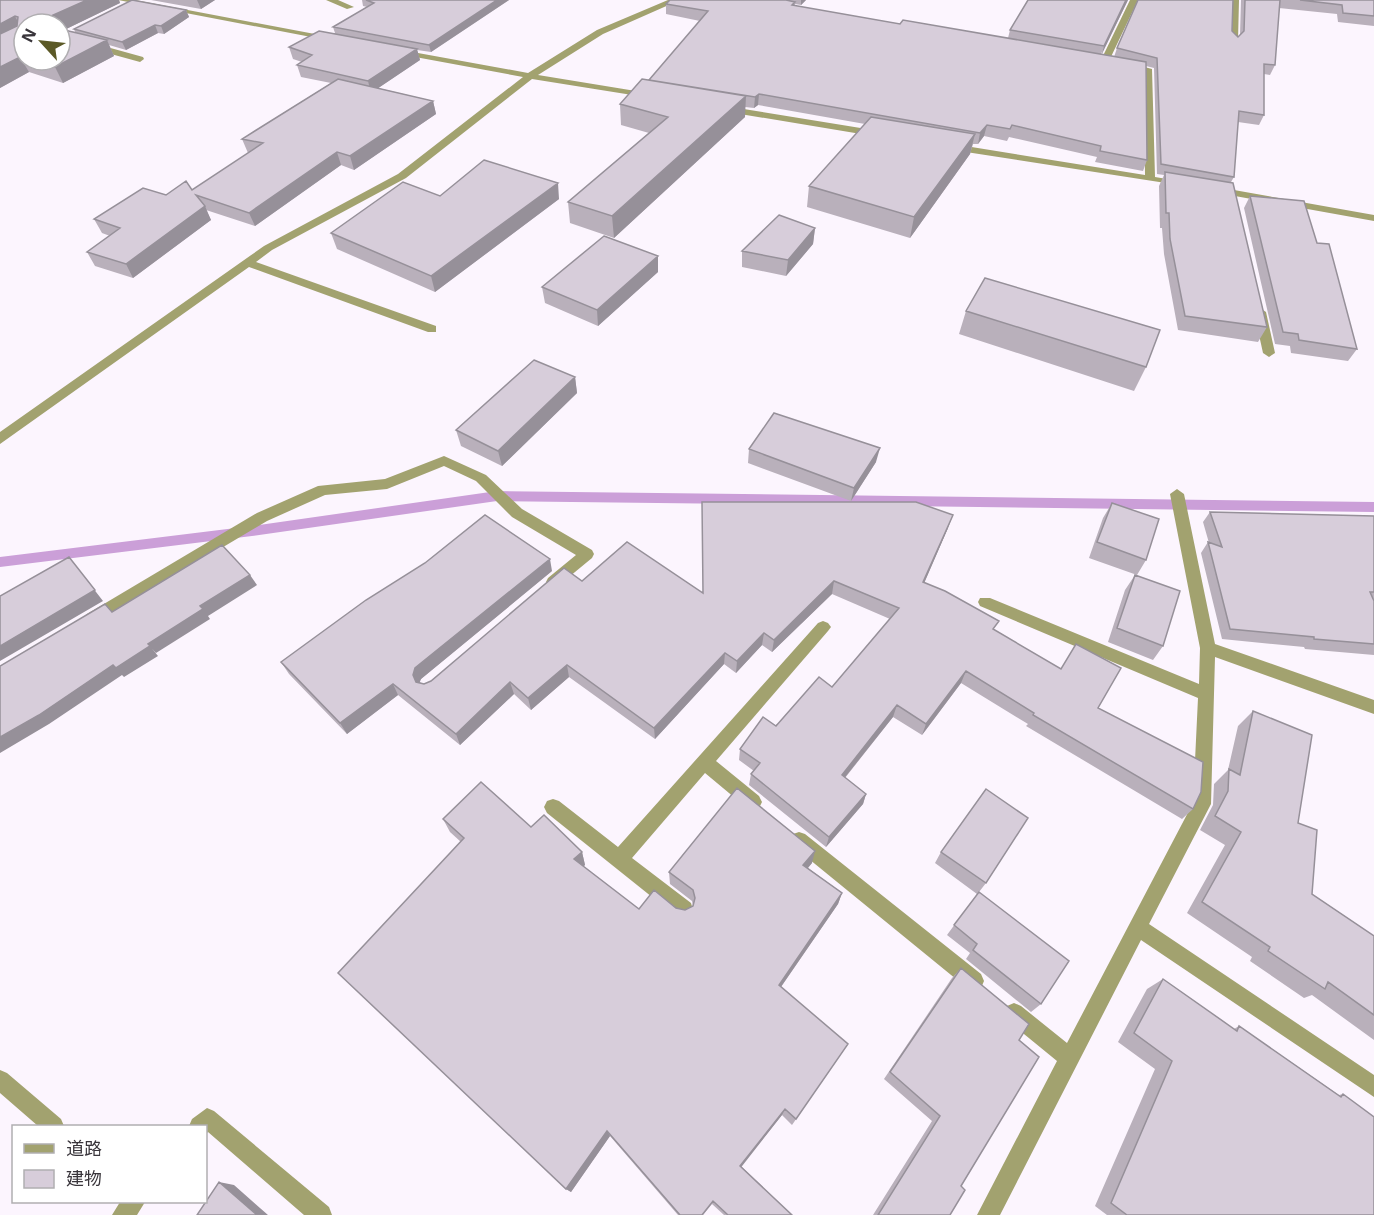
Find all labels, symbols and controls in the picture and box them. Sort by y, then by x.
north arrow [12,12,72,72]
text: N [16,24,41,46]
legend [12,1125,207,1203]
text: 道路 [66,1136,102,1160]
text: 建物 [66,1166,102,1190]

